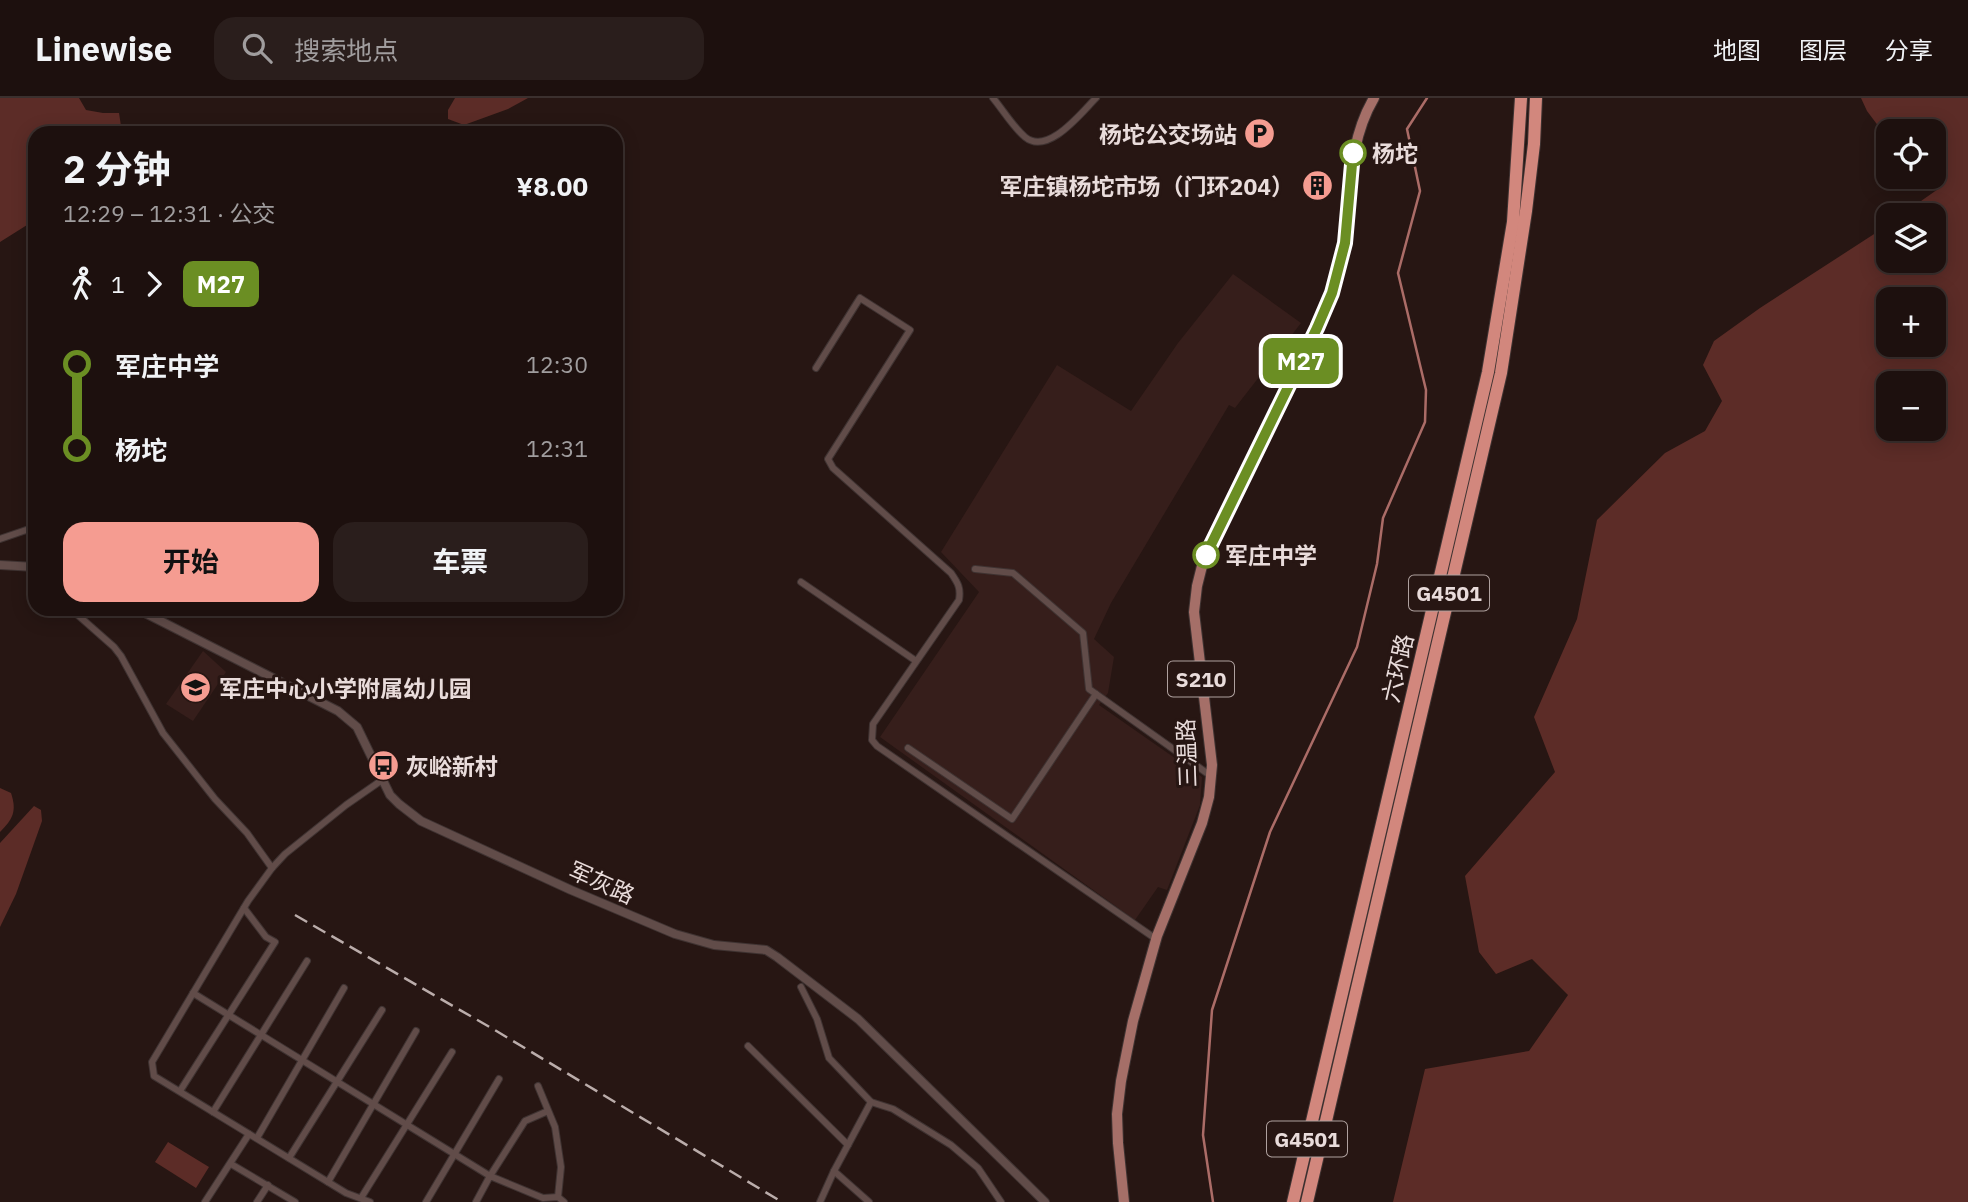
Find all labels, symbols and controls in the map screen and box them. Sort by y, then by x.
search box [214,17,704,80]
text: Linewise [35,27,172,70]
icon: search [238,29,276,67]
text: 搜索地点 [294,33,398,67]
text: 地图 [1713,34,1761,66]
text: 图层 [1799,34,1847,66]
text: 分享 [1885,34,1933,66]
parking icon: 杨坨公交场站 [1243,117,1277,151]
place label: 杨坨公交场站 [1099,119,1237,149]
map controls [1876,119,1946,441]
button: locate [1876,119,1946,189]
place label: 杨坨 [1372,138,1418,168]
marker: 杨坨 [1340,140,1366,166]
text: 2 分钟 [63,144,171,193]
text: ¥8.00 [516,169,588,203]
building icon: 军庄镇杨坨市场（门环204） [1300,169,1334,203]
place label: 军庄镇杨坨市场（门环204） [1000,171,1294,201]
text: 12:29 – 12:31 · 公交 [63,198,276,228]
button: layers [1876,203,1946,273]
icon: walk [63,265,101,303]
icon: forward [135,265,173,303]
text: M27 [197,268,245,300]
text: 1 [111,269,125,299]
button: + [1876,287,1946,357]
line badge: M27 [1261,338,1341,384]
text: M27 [1277,345,1325,377]
text: 军庄中学 [115,349,219,383]
text: 12:30 [526,349,588,379]
button: − [1876,371,1946,441]
text: 杨坨 [115,433,167,467]
text: 12:31 [526,433,588,463]
button: 开始 [63,522,319,602]
button: 车票 [333,522,588,602]
place label: 军庄中学 [1225,540,1317,570]
marker: 军庄中学 [1193,542,1219,568]
road number: G4501 [1409,575,1489,610]
street label: 六环路 [1375,631,1419,705]
road number: S210 [1168,662,1234,696]
school or university icon: 军庄中心小学附属幼儿园 [179,671,213,705]
place label: 军庄中心小学附属幼儿园 [219,673,472,703]
street label: 三温路 [1170,718,1202,788]
bus stop icon: 灰峪新村 [366,749,400,783]
place label: 灰峪新村 [406,751,498,781]
street label: 军灰路 [564,854,640,910]
road number: G4501 [1267,1122,1347,1156]

